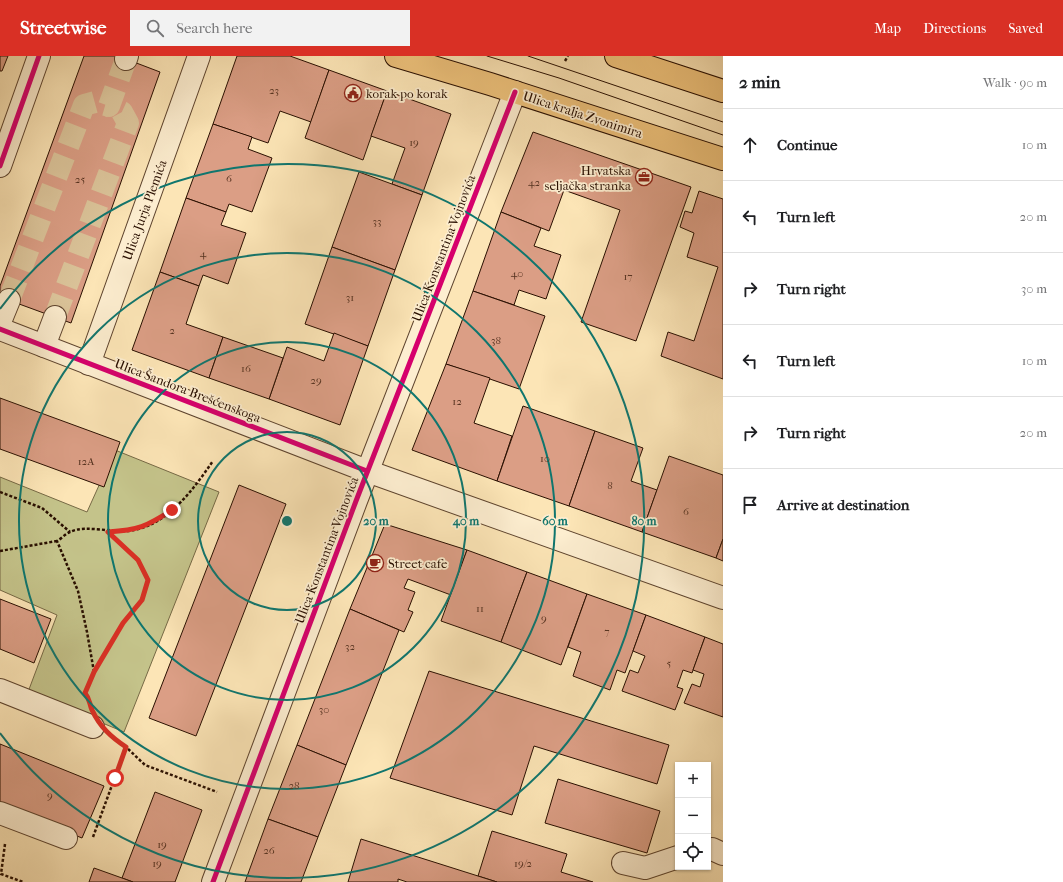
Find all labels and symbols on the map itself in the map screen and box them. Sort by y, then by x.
public building icon: korak po korak [343,83,363,103]
house number: 23 [269,84,279,97]
place label: korak po korak [366,86,448,101]
street label: Ulica kralja Zvonimira [521,88,645,141]
house number: 19 [409,136,419,149]
street label: Ulica Jurja Plemića [119,157,170,263]
place label: Hrvatska seljačka stranka [545,163,632,193]
office icon: Hrvatska seljačka stranka [634,167,654,187]
house number: 6 [226,172,232,185]
street label: Ulica Konstantina Vojnovića [408,172,479,324]
house number: 25 [75,173,85,186]
house number: 42 [528,176,540,189]
house number: 33 [372,215,382,228]
house number: 4 [200,247,207,260]
house number: 40 [511,267,523,280]
house number: 17 [623,270,633,283]
house number: 31 [346,291,354,304]
house number: 2 [169,324,175,337]
house number: 38 [491,334,501,347]
street label: Ulica Šandora Brešćenskoga [112,356,264,426]
house number: 16 [241,362,251,375]
house number: 29 [310,374,322,387]
house number: 12 [452,395,462,408]
house number: 10 [540,452,550,465]
house number: 12A [78,455,95,468]
street label: Ulica Konstantina Vojnovića [291,474,362,626]
house number: 8 [607,479,613,492]
route end [163,501,181,519]
house number: 6 [683,505,689,518]
centre of rings [280,514,294,528]
text: 20 m [363,514,390,528]
text: 40 m [452,514,480,529]
text: 60 m [542,514,569,528]
text: 80 m [631,514,658,528]
cafe icon: Street cafe [365,553,385,573]
place label: Street cafe [388,556,448,571]
house number: 11 [476,602,484,615]
house number: 9 [541,612,547,625]
house number: 7 [604,625,610,638]
house number: 32 [345,640,355,653]
house number: 5 [667,657,672,670]
house number: 30 [319,703,329,716]
route start [106,769,124,787]
house number: 28 [288,779,300,792]
house number: 9 [47,789,53,802]
house number: 19 [157,838,167,851]
house number: 26 [263,844,275,857]
house number: 19 [152,857,162,870]
house number: 19/2 [514,857,532,870]

